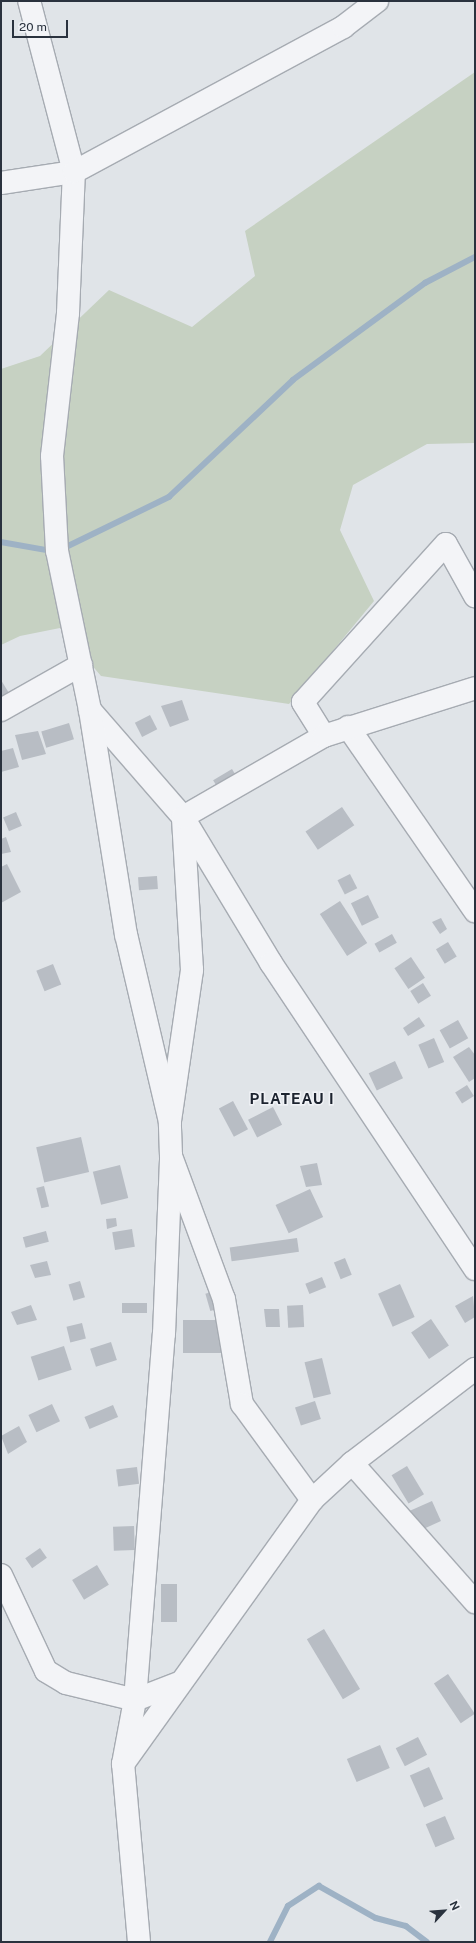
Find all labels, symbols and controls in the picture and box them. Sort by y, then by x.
scale bar [14,12,70,38]
text: 20 m [19,20,47,34]
district label: PLATEAU I [249,1090,335,1108]
north arrow [424,1891,464,1931]
text: N [448,1899,462,1912]

